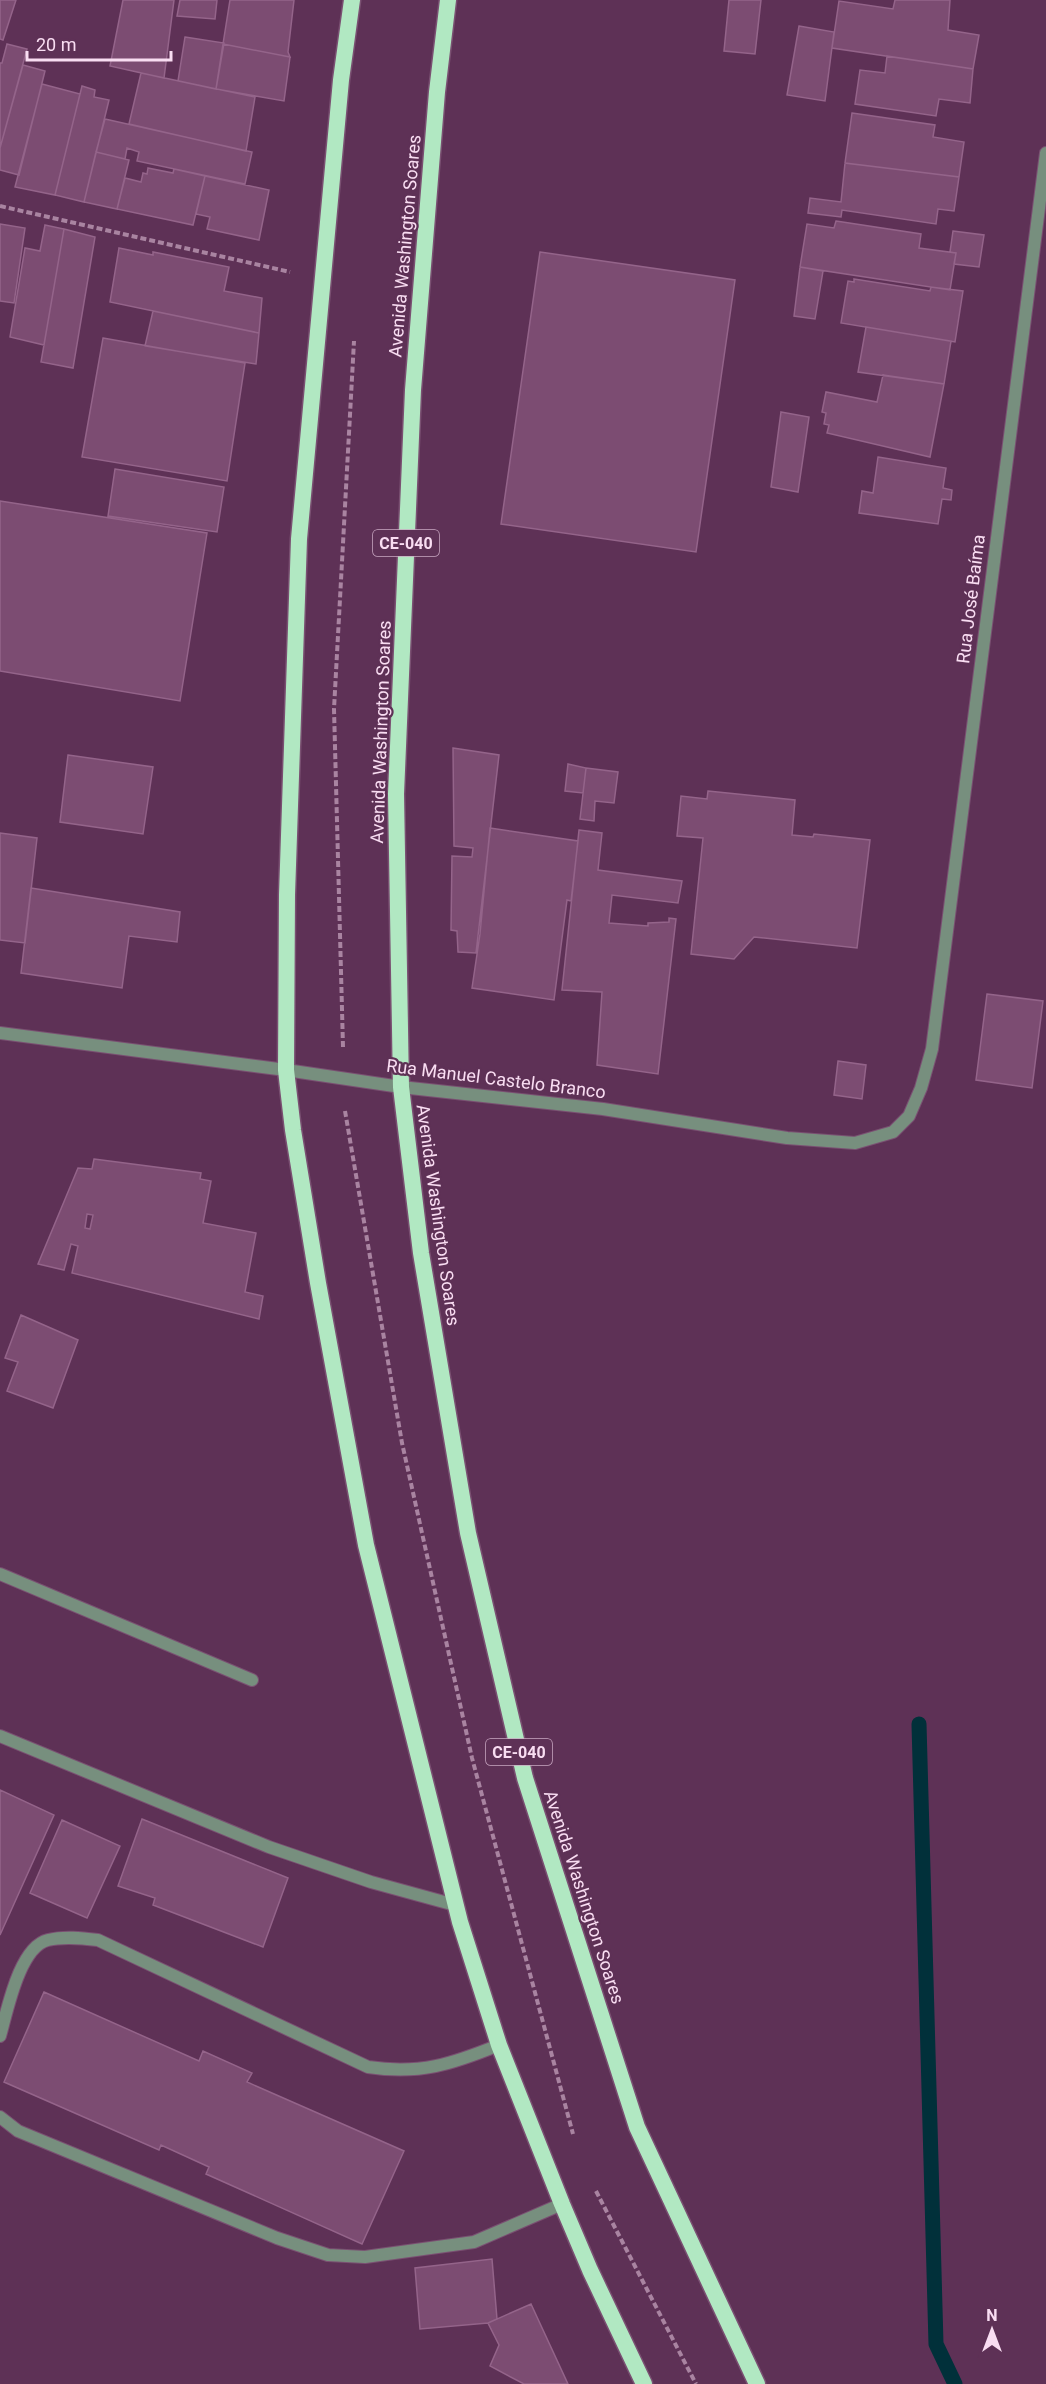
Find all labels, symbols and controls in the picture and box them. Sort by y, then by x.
scale bar [27,24,171,62]
text: 20 m [36,34,76,55]
street label: Avenida Washington Soares [384,134,425,358]
road number: CE-040 [373,530,439,556]
street label: Rua José Baíma [952,533,989,665]
street label: Avenida Washington Soares [366,620,395,844]
street label: Rua Manuel Castelo Branco [385,1055,607,1102]
street label: Avenida Washington Soares [413,1103,464,1327]
road number: CE-040 [486,1739,552,1765]
street label: Avenida Washington Soares [540,1787,629,2006]
north arrow [962,2300,1022,2360]
text: N [986,2306,998,2325]

